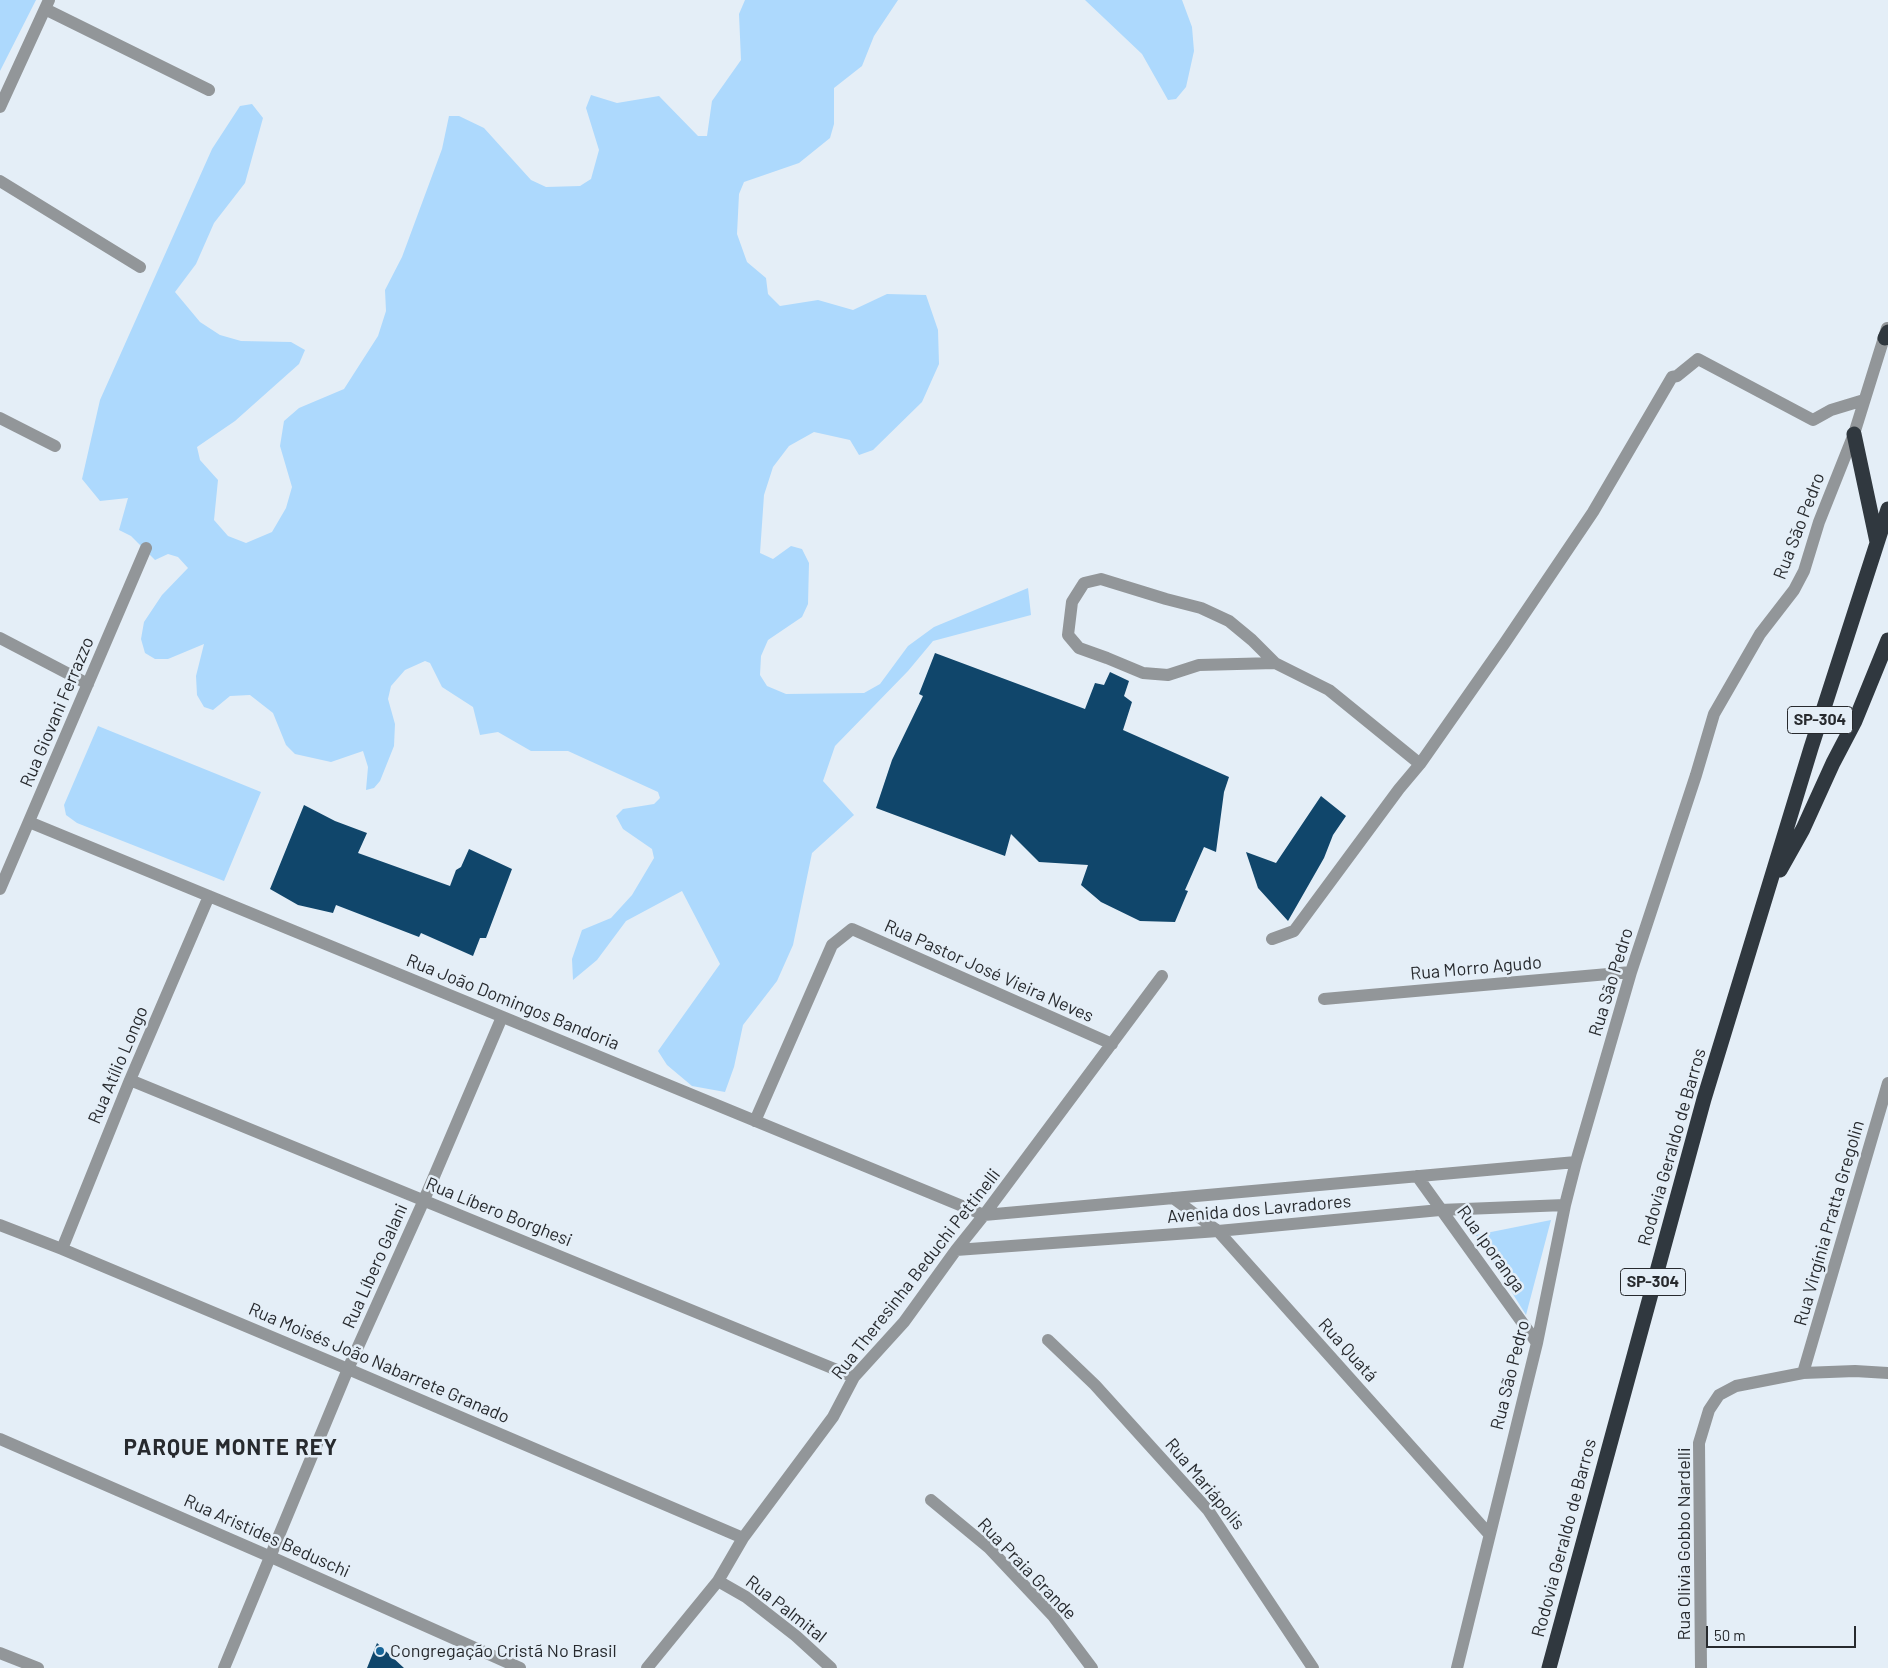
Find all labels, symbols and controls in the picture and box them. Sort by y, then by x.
street label: Rua São Pedro [1769,470,1829,582]
street label: Rua Giovani Ferrazzo [16,634,98,790]
road number: SP-304 [1788,706,1852,734]
street label: Rua Pastor José Vieira Neves [881,915,1097,1027]
street label: Rua São Pedro [1584,925,1638,1039]
street label: Rua João Domingos Bandoria [403,949,623,1055]
street label: Rua Morro Agudo [1409,951,1543,985]
street label: Rua Atílio Longo [83,1003,153,1127]
street label: Rodovia Geraldo de Barros [1633,1046,1711,1248]
street label: Rua Virgínia Pratta Gregolin [1789,1118,1869,1328]
street label: Rua Theresinha Beduchi Pettinelli [827,1164,1005,1384]
street label: Rua Líbero Borghesi [423,1173,575,1251]
street label: Avenida dos Lavradores [1166,1190,1352,1228]
street label: Rua Líbero Galani [338,1200,412,1332]
street label: Rua Iporanga [1452,1201,1530,1297]
road number: SP-304 [1620,1268,1686,1295]
street label: Rua Moisés João Nabarrete Granado [245,1298,513,1428]
street label: Rua Quatá [1314,1314,1382,1386]
street label: Rua São Pedro [1486,1318,1534,1432]
street label: Rua Mariápolis [1160,1434,1250,1534]
district label: PARQUE MONTE REY [122,1435,340,1461]
street label: Rodovia Geraldo de Barros [1527,1436,1601,1640]
street label: Rua Olivia Gobbo Nardelli [1673,1447,1695,1641]
street label: Rua Aristides Beduschi [181,1490,353,1582]
street label: Rua Praia Grande [973,1514,1081,1624]
street label: Rua Palmital [741,1571,831,1647]
scale bar [1708,1616,1858,1648]
text: 50 m [1714,1626,1746,1644]
place label: Congregação Cristã No Brasil [390,1640,617,1662]
marker: Congregação Cristã No Brasil [374,1645,386,1657]

